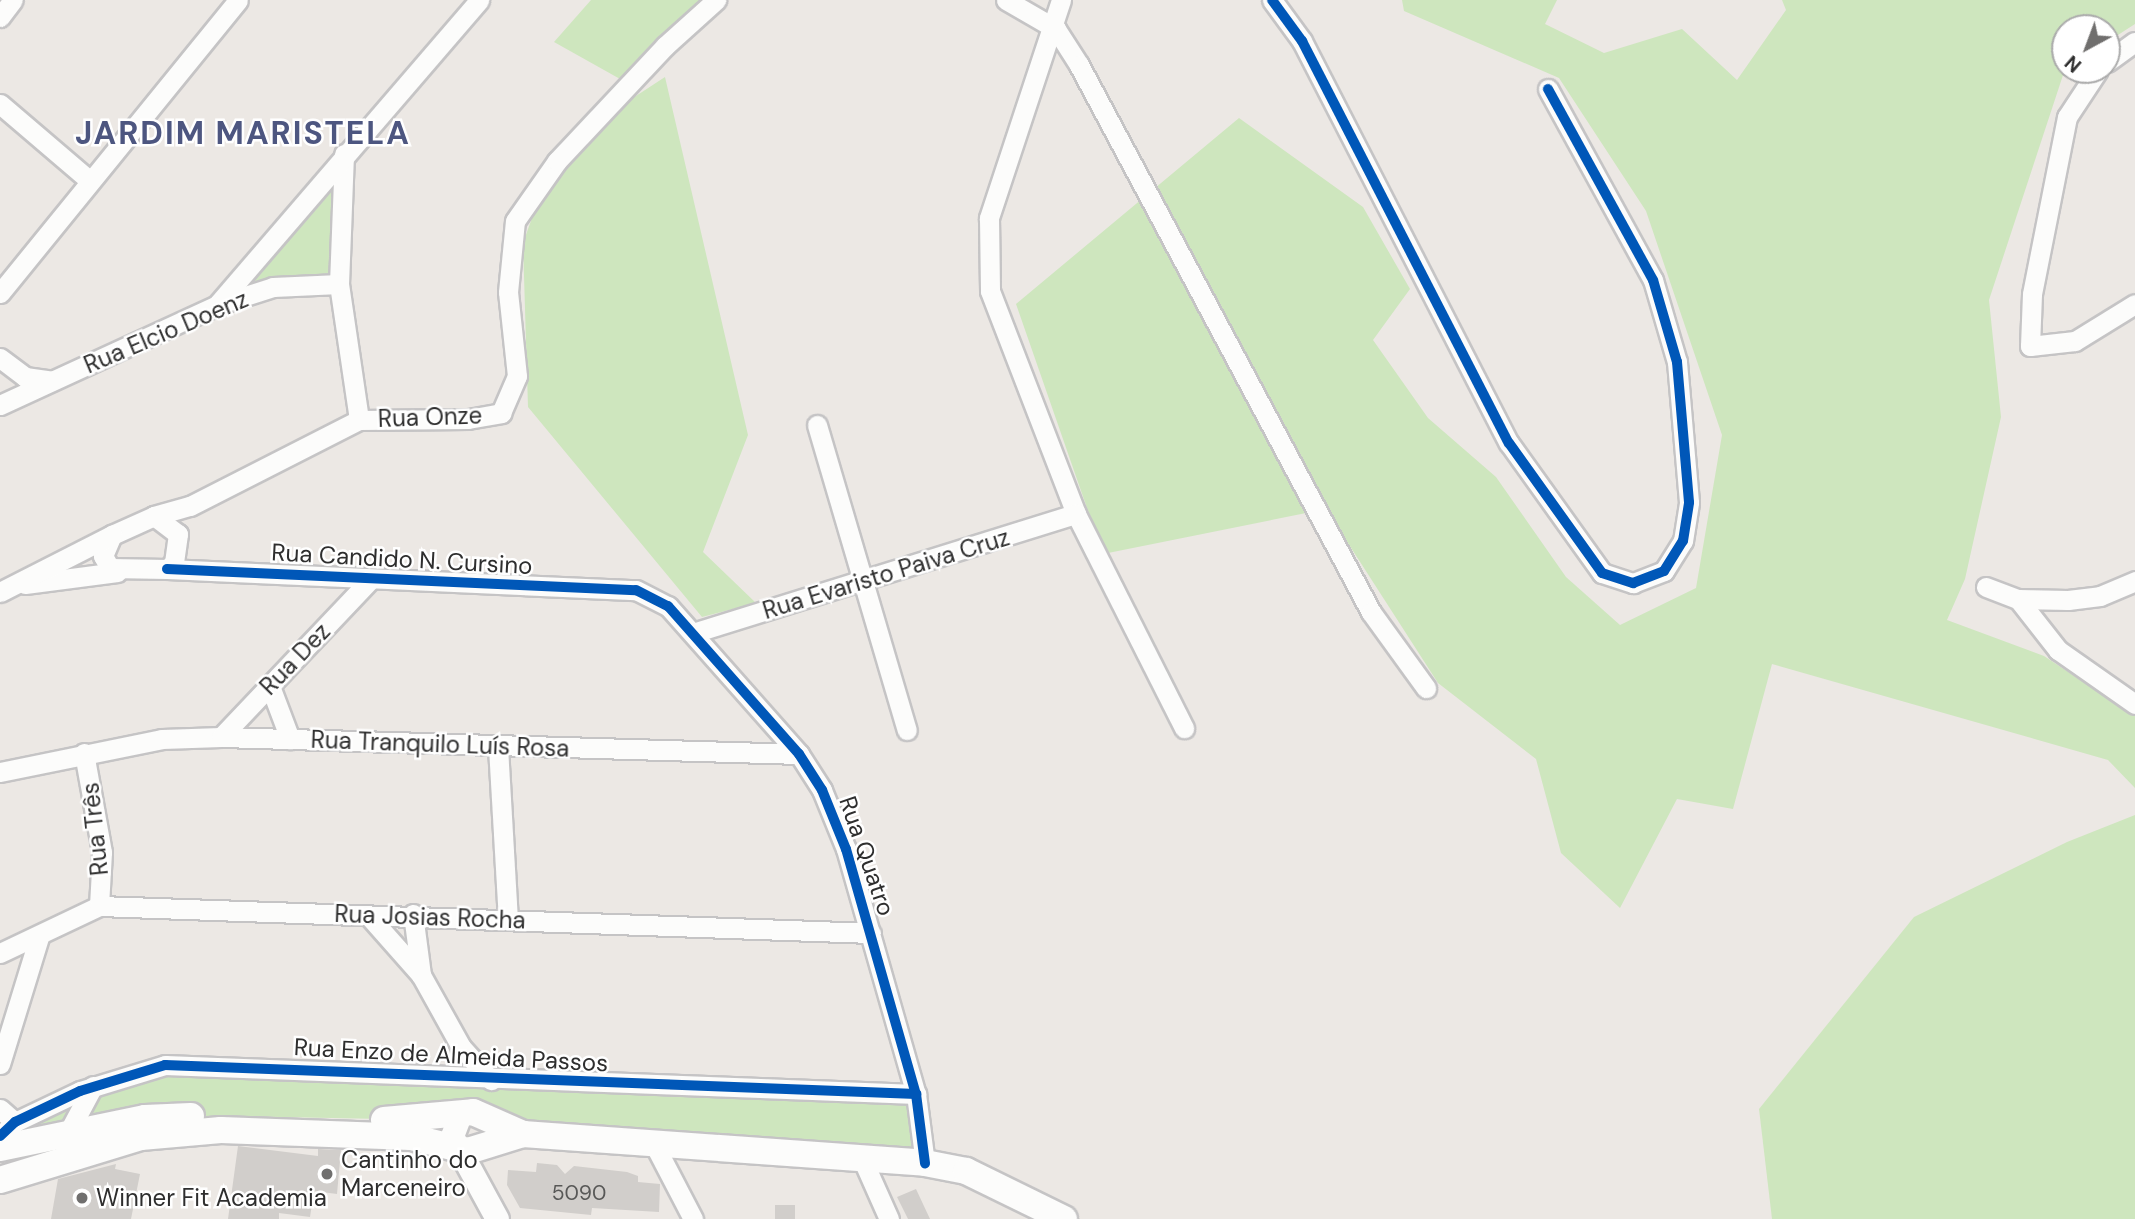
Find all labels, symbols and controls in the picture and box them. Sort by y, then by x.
north arrow [2051,14,2121,84]
text: N [2060,50,2087,78]
district label: JARDIM MARISTELA [77,114,409,152]
street label: Rua Elcio Doenz [80,284,252,380]
street label: Rua Onze [377,401,483,433]
street label: Rua Evaristo Paiva Cruz [759,523,1013,625]
street label: Rua Candido N. Cursino [271,538,533,580]
street label: Rua Dez [254,617,336,701]
street label: Rua Tranquilo Luís Rosa [310,725,570,763]
street label: Rua Três [76,781,114,877]
street label: Rua Quatro [833,792,901,920]
street label: Rua Josias Rocha [334,899,526,935]
street label: Rua Enzo de Almeida Passos [293,1032,609,1078]
place label: Cantinho do Marceneiro [341,1146,478,1202]
marker: Cantinho do Marceneiro [319,1166,335,1182]
house number: 5090 [552,1180,606,1206]
place label: Winner Fit Academia [96,1184,327,1212]
marker: Winner Fit Academia [74,1190,90,1206]

